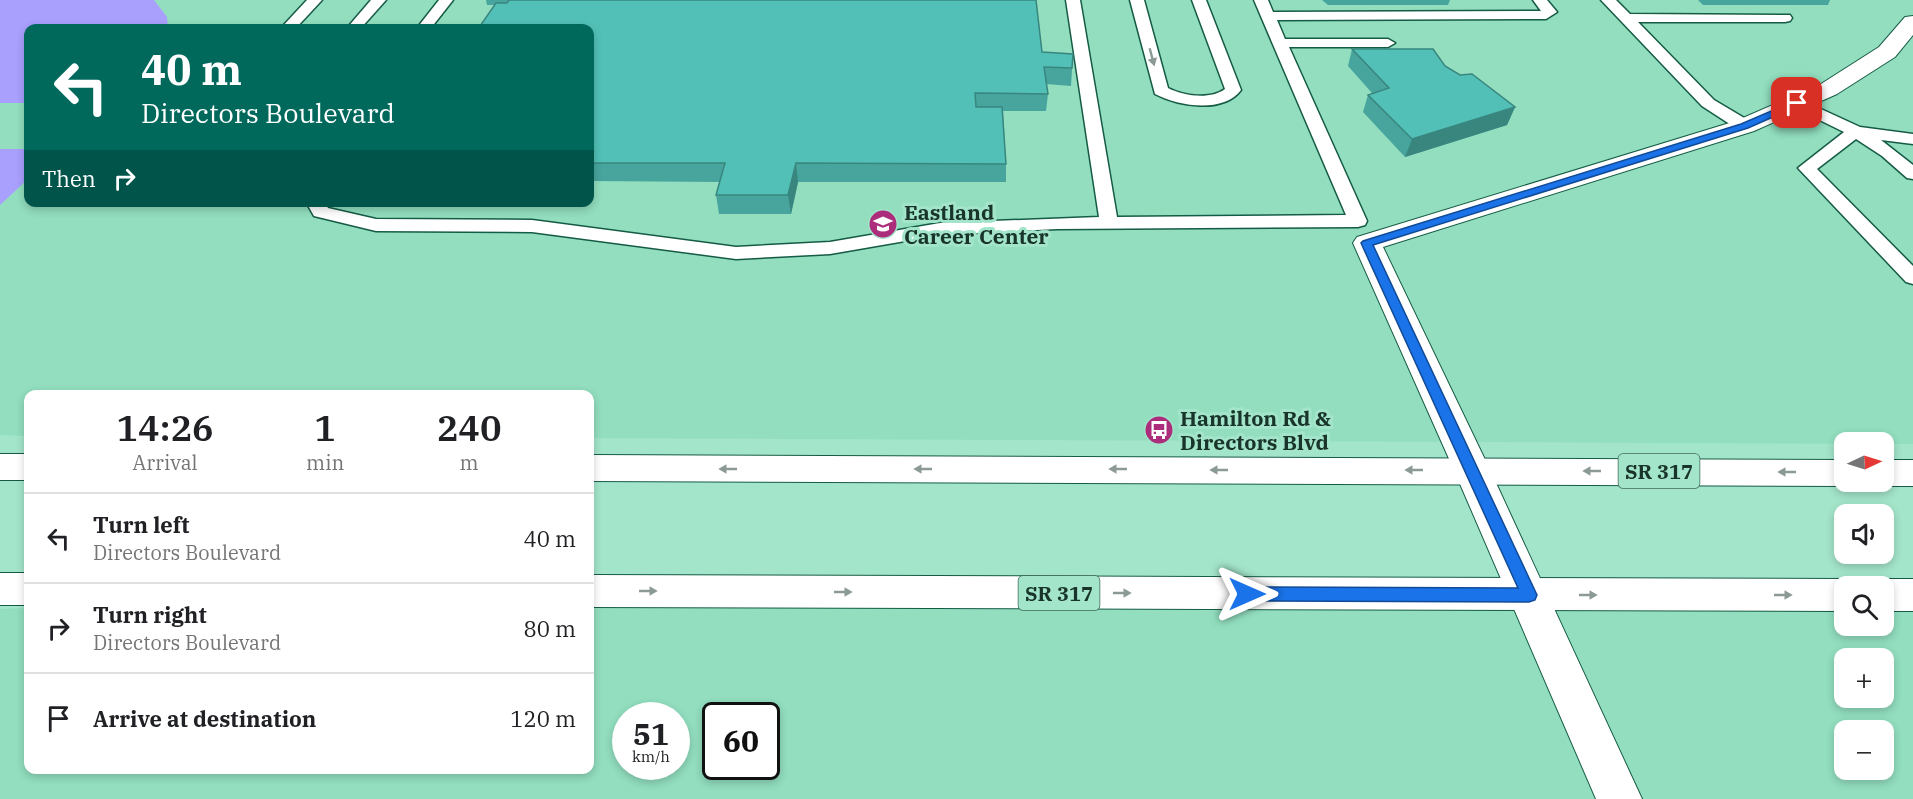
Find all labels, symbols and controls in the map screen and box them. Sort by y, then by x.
text: 40 m [141,42,242,97]
icon: left [42,48,120,126]
one-way arrow [1148,48,1157,66]
pin [1771,77,1822,128]
icon: arrive [1780,86,1813,119]
text: Directors Boulevard [141,95,395,130]
icon: right [108,162,141,195]
text: Then [42,164,96,193]
place label: Eastland Career Center [904,198,1049,250]
school or university icon: Eastland Career Center [867,208,899,240]
text: 14:26 [116,404,214,451]
text: 1 [314,404,336,451]
text: 240 [437,404,502,451]
place label: Hamilton Rd & Directors Blvd [1180,404,1331,456]
bus stop icon: Hamilton Rd & Directors Blvd [1143,414,1175,446]
north arrow [1834,432,1894,492]
map controls [1834,432,1894,780]
text: Arrival [132,449,198,476]
text: min [306,449,344,476]
text: m [460,449,479,476]
road number: SR 317 [1618,454,1700,488]
one-way arrow [718,464,737,474]
one-way arrow [913,464,932,474]
one-way arrow [1108,465,1127,474]
one-way arrow [1209,465,1228,475]
one-way arrow [1404,465,1423,475]
one-way arrow [1582,466,1601,476]
one-way arrow [1777,467,1796,477]
button: sound [1834,504,1894,564]
text: Turn left [93,510,189,539]
icon: left [42,522,75,555]
text: 40 m [524,524,576,553]
text: Directors Boulevard [93,539,281,566]
position arrow [1215,562,1279,626]
road number: SR 317 [1018,576,1100,610]
button: search [1834,576,1894,636]
one-way arrow [638,587,657,596]
one-way arrow [833,587,852,597]
one-way arrow [1112,588,1131,598]
one-way arrow [1578,590,1597,600]
one-way arrow [1773,590,1792,600]
text: Turn right [93,600,207,629]
icon: right [42,612,75,645]
text: 80 m [524,614,576,643]
text: Directors Boulevard [93,629,281,656]
button: + [1834,648,1894,708]
icon: arrive [42,702,75,735]
speed limit sign: 60 [702,702,780,780]
text: Arrive at destination [93,704,316,733]
text: 120 m [510,704,576,733]
text: 51 [633,714,669,753]
button: − [1834,720,1894,780]
text: km/h [632,747,670,766]

